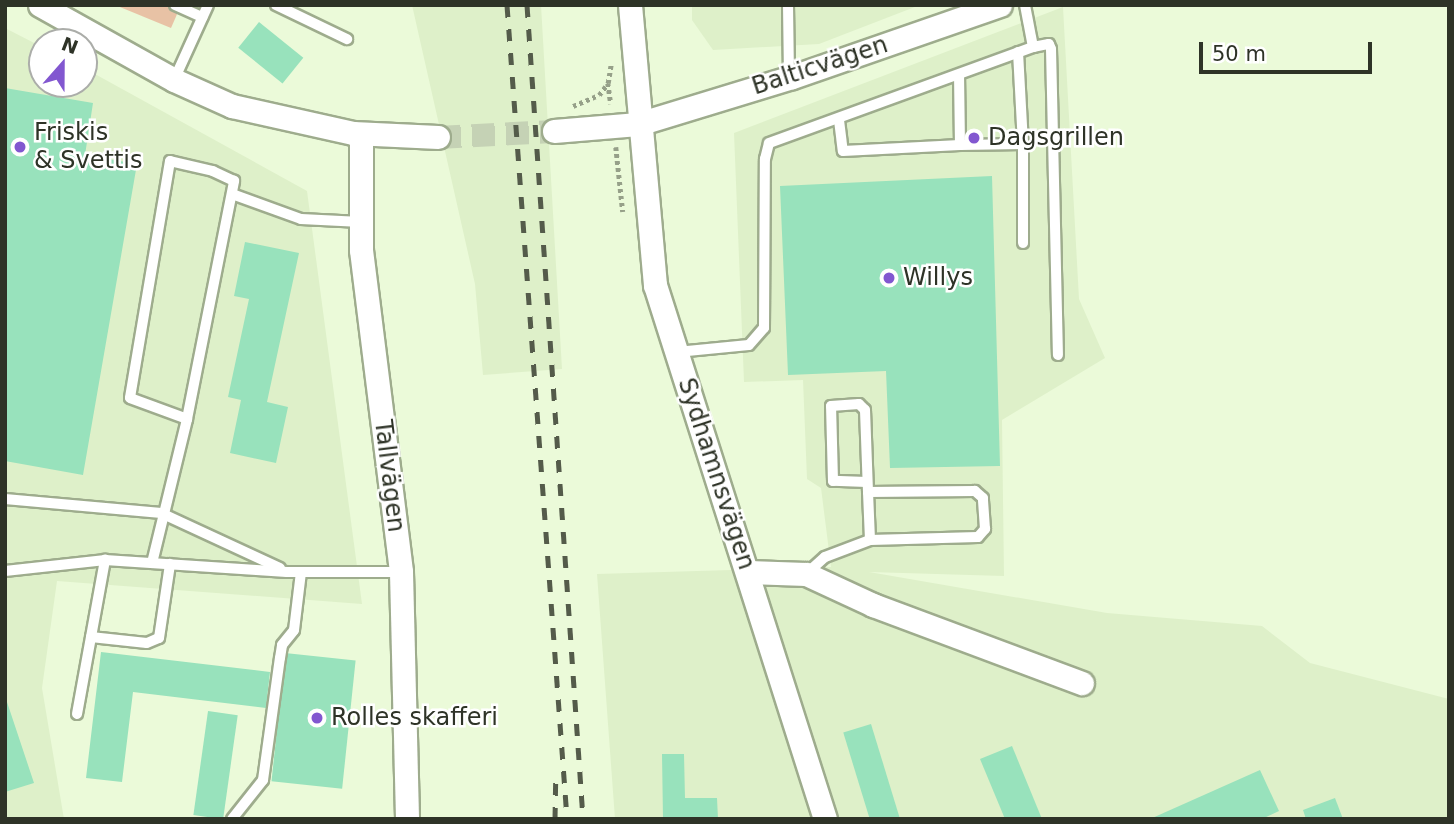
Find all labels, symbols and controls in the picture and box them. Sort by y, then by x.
north arrow [28,28,98,98]
scale bar [1202,28,1375,72]
street label: Balticvägen [748,30,892,102]
text: N [58,32,81,58]
text: 50 m [1212,42,1266,66]
place label: Friskis & Svettis [34,119,143,175]
place label: Dagsgrillen [988,124,1124,152]
marker: Dagsgrillen [966,130,982,146]
marker: Friskis & Svettis [12,139,28,155]
place label: Willys [903,264,973,292]
marker: Willys [881,270,897,286]
street label: Sydhamnsvägen [671,375,761,573]
street label: Tallvägen [368,418,410,534]
place label: Rolles skafferi [331,704,498,732]
marker: Rolles skafferi [309,710,325,726]

